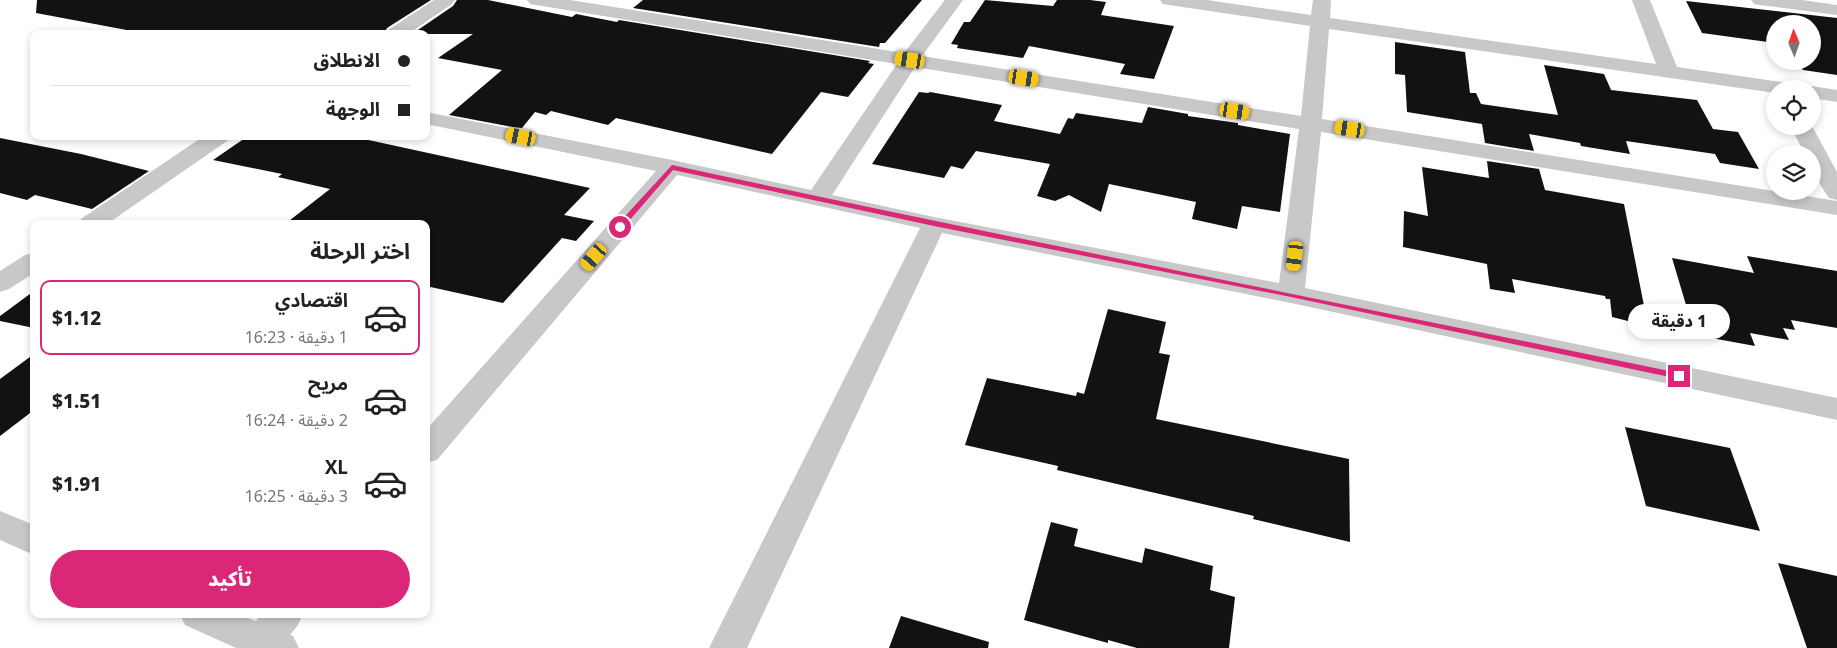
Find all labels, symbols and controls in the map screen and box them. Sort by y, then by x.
north arrow [1766,15,1821,70]
map controls [1766,15,1821,200]
text: الانطلاق [314,47,380,73]
car [894,50,925,70]
car [1008,68,1039,88]
button: locate [1766,80,1821,135]
text: الوجهة [326,96,380,122]
car [1219,101,1250,121]
car [1334,119,1365,139]
car [504,127,537,147]
button: layers [1766,145,1821,200]
route start [609,216,631,238]
text: اختر الرحلة [310,235,410,265]
car [1285,240,1304,272]
car [578,241,609,273]
text: اقتصادي [275,287,348,313]
icon: car [363,295,408,340]
callout: 1 دقيقة [1628,304,1730,338]
text: $1.12 [52,305,101,331]
text: 1 دقيقة [1651,310,1707,332]
text: 1 دقيقة · 16:23 [245,326,348,348]
route end [1668,365,1690,387]
text: مريح [308,370,348,396]
icon: car [363,378,408,423]
text: $1.51 [52,388,101,414]
text: 2 دقيقة · 16:24 [245,409,348,431]
text: XL [325,454,348,480]
icon: car [363,461,408,506]
text: $1.91 [52,471,101,497]
text: 3 دقيقة · 16:25 [245,485,348,507]
button: تأكيد [50,550,410,608]

